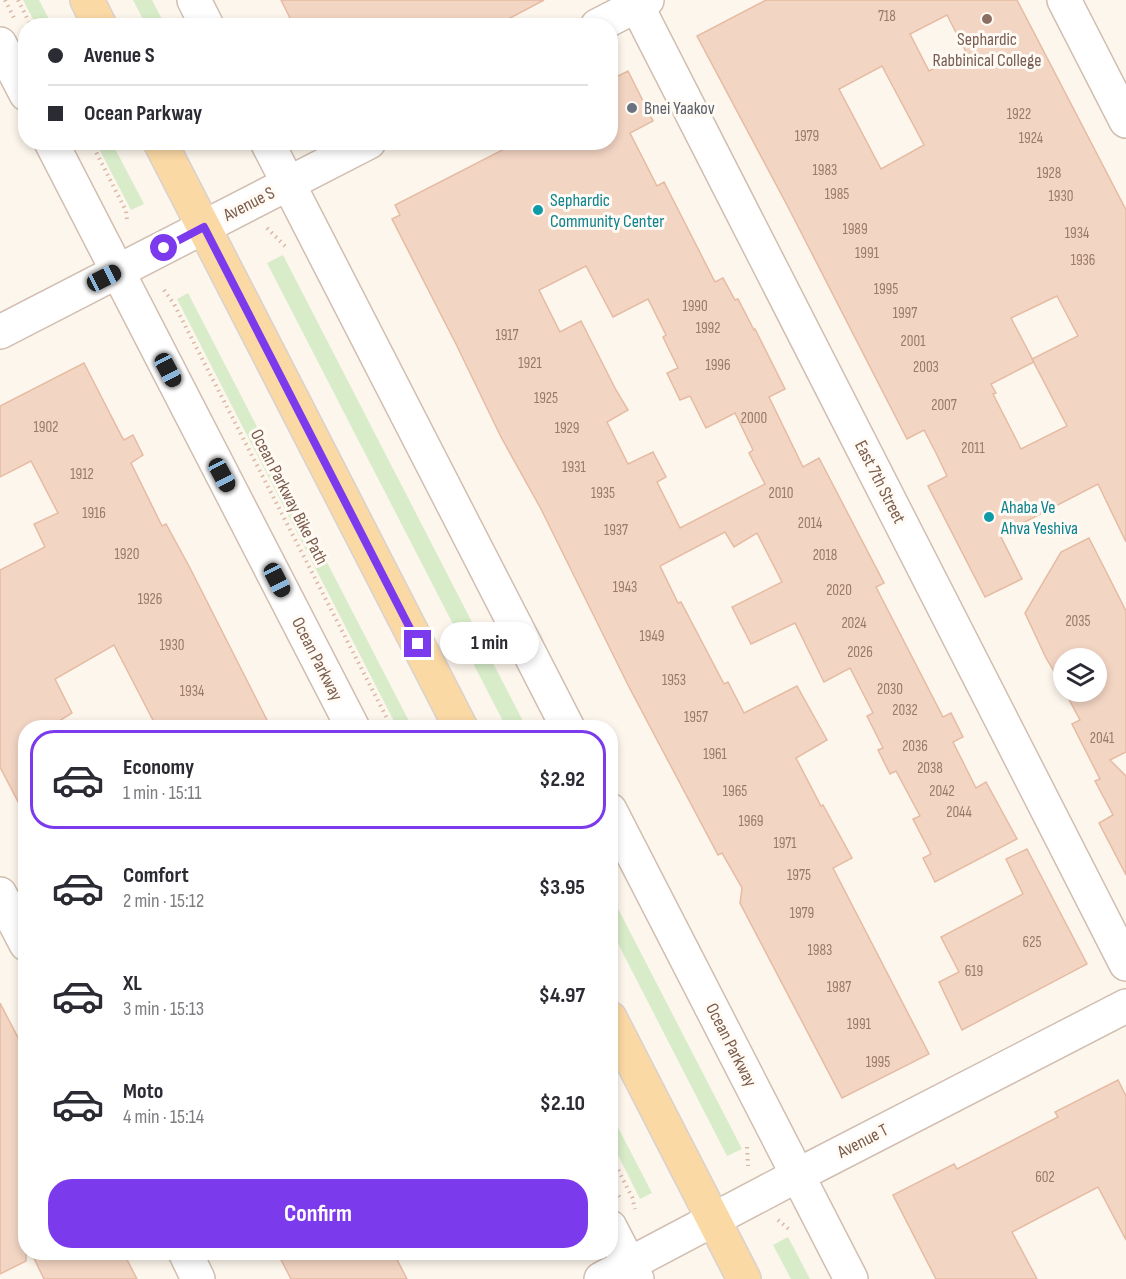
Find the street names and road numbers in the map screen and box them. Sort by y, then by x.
street label: Avenue S [219,182,278,226]
street label: Ocean Parkway Bike Path [246,426,332,568]
street label: East 7th Street [850,437,910,527]
street label: Ocean Parkway [287,614,347,704]
street label: Ocean Parkway [701,1000,761,1090]
street label: Avenue T [833,1119,892,1163]

